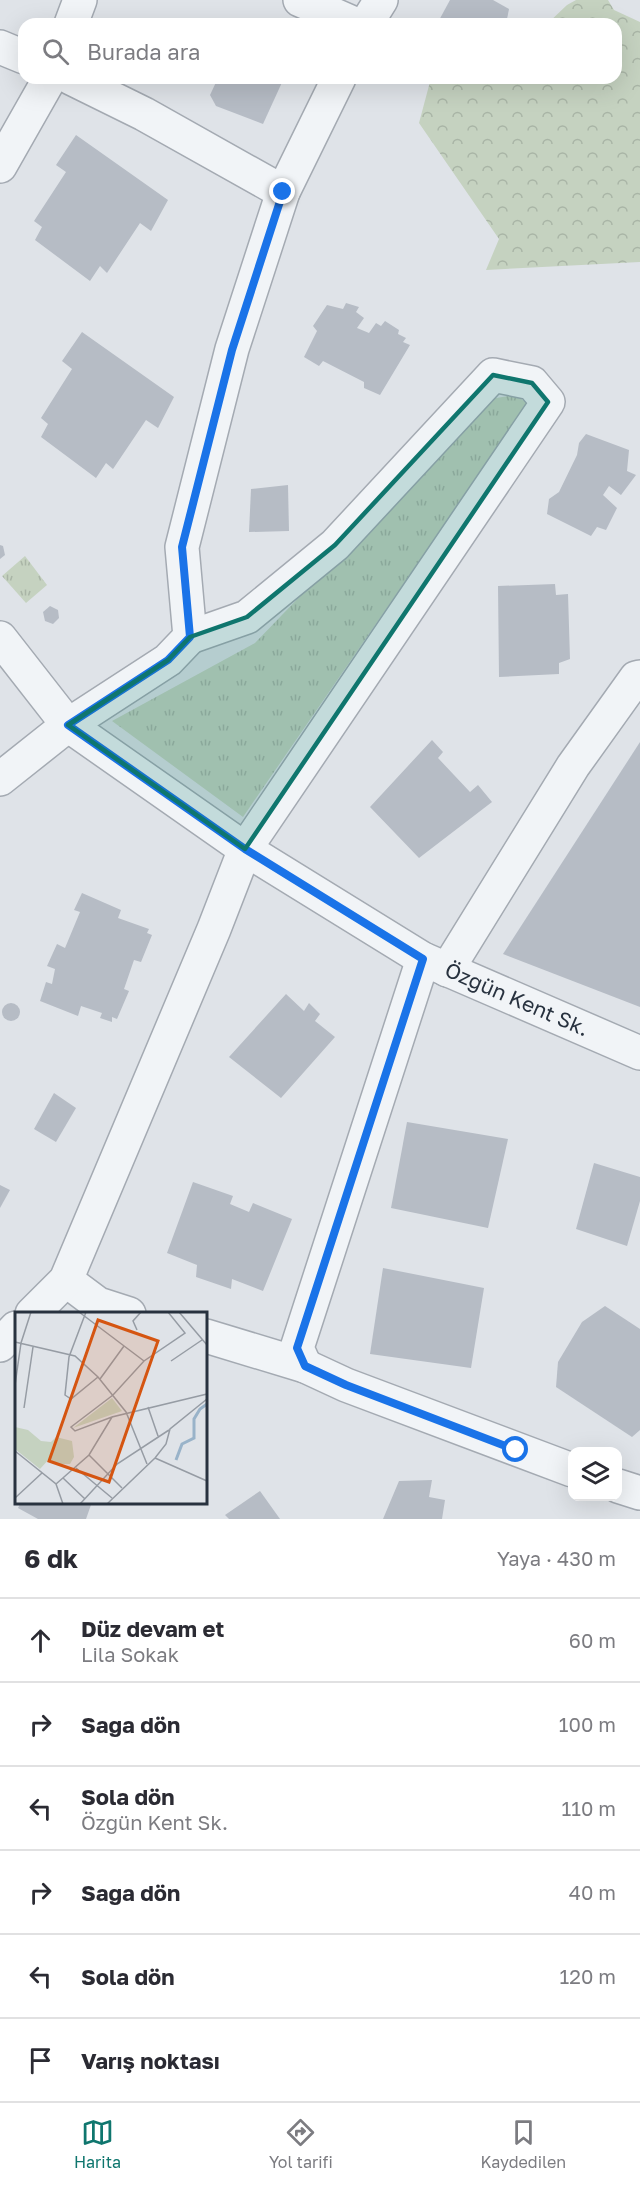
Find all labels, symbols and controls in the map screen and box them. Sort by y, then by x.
search box [18,18,622,84]
icon: search [39,35,72,68]
text: Burada ara [87,38,201,65]
route end [269,178,295,204]
street label: Özgün Kent Sk. [441,956,593,1041]
inset map [15,1312,207,1504]
route start [502,1436,528,1462]
map controls [568,1447,622,1501]
button: layers [568,1447,622,1501]
text: 6 dk [24,1543,78,1574]
text: Yaya · 430 m [497,1546,616,1570]
text: Düz devam et [81,1615,224,1642]
icon: ahead [24,1624,57,1657]
text: 60 m [569,1628,616,1652]
text: Lila Sokak [81,1642,179,1666]
icon: right [24,1708,57,1741]
text: Sağa dön [81,1711,180,1738]
text: 100 m [559,1712,616,1736]
text: Sola dön [81,1783,175,1810]
icon: left [24,1792,57,1825]
text: 110 m [562,1796,616,1820]
text: Özgün Kent Sk. [81,1810,228,1834]
icon: right [24,1876,57,1909]
text: Sağa dön [81,1879,180,1906]
text: 40 m [569,1880,616,1904]
icon: left [24,1960,57,1993]
text: Sola dön [81,1963,175,1990]
text: 120 m [560,1964,616,1988]
icon: arrive [24,2044,57,2077]
text: Varış noktası [81,2047,220,2074]
tab: Harita [74,2116,121,2172]
tab: Yol tarifi [269,2116,333,2172]
tab: Kaydedilen [480,2116,566,2172]

